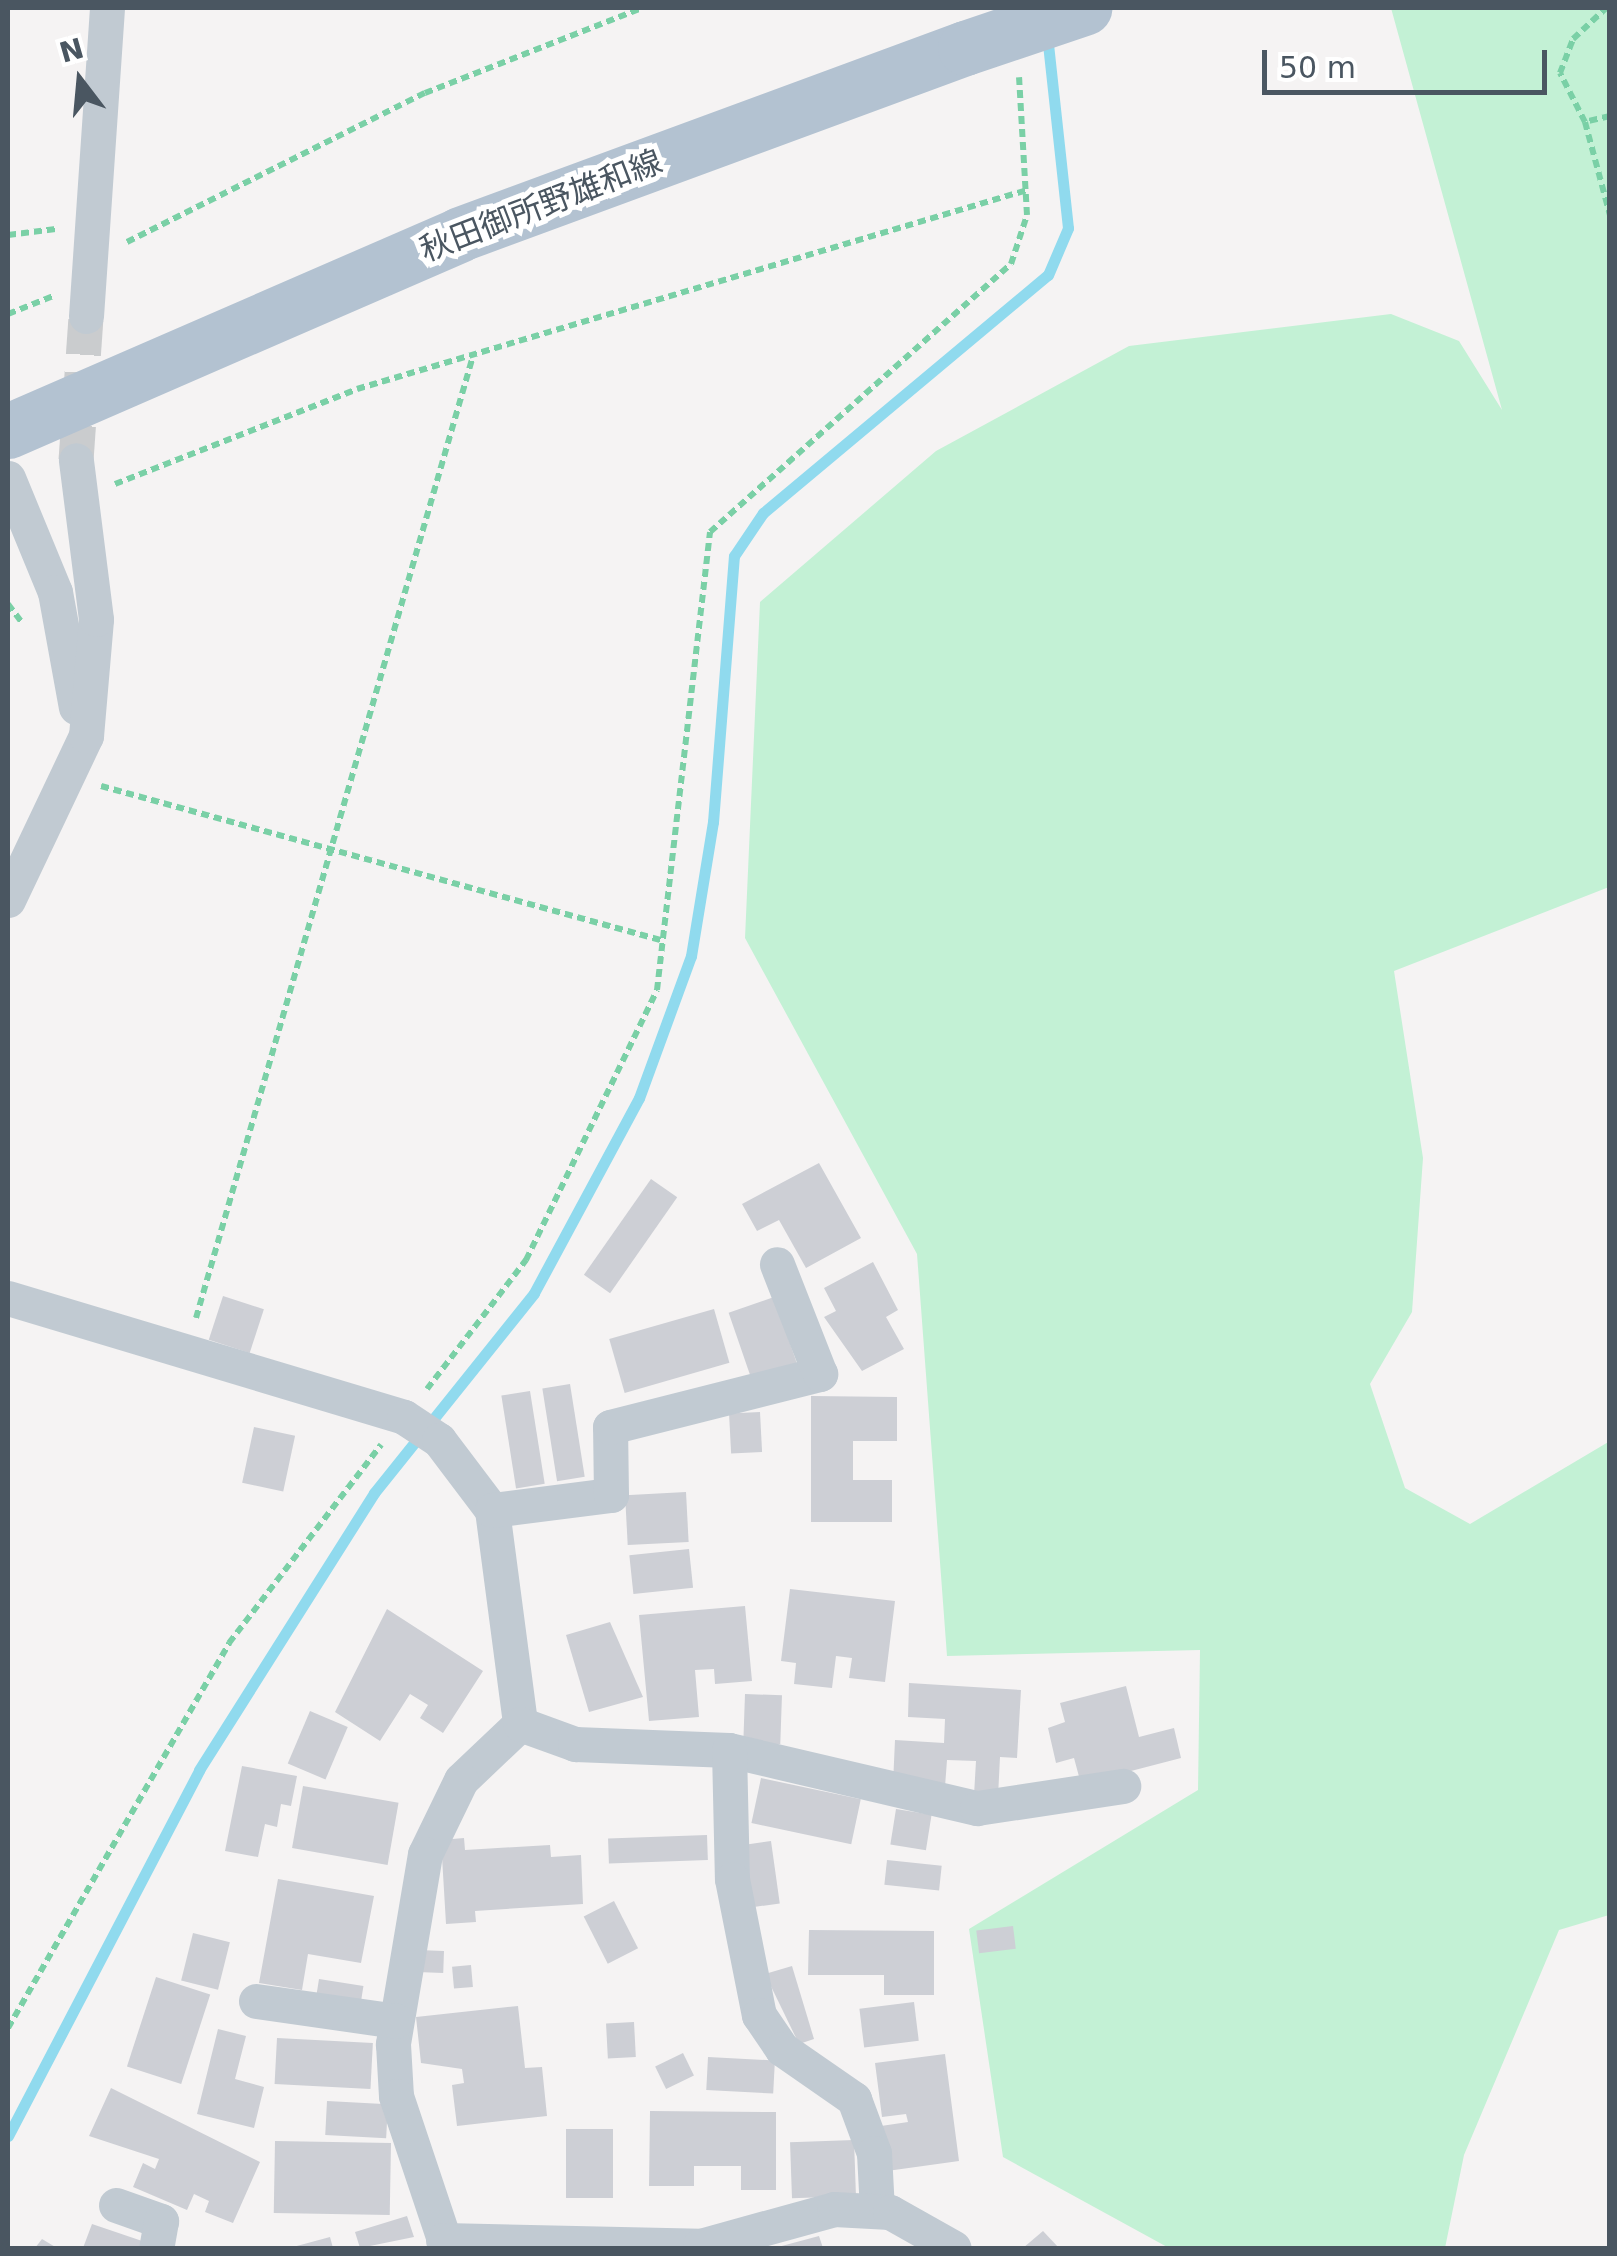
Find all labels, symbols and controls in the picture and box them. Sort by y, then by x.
north arrow [30,30,130,130]
scale bar [1267,30,1552,92]
text: N [56,32,87,70]
text: 50 m [1279,50,1356,85]
street label: 秋田御所野雄和線 [415,142,667,270]

